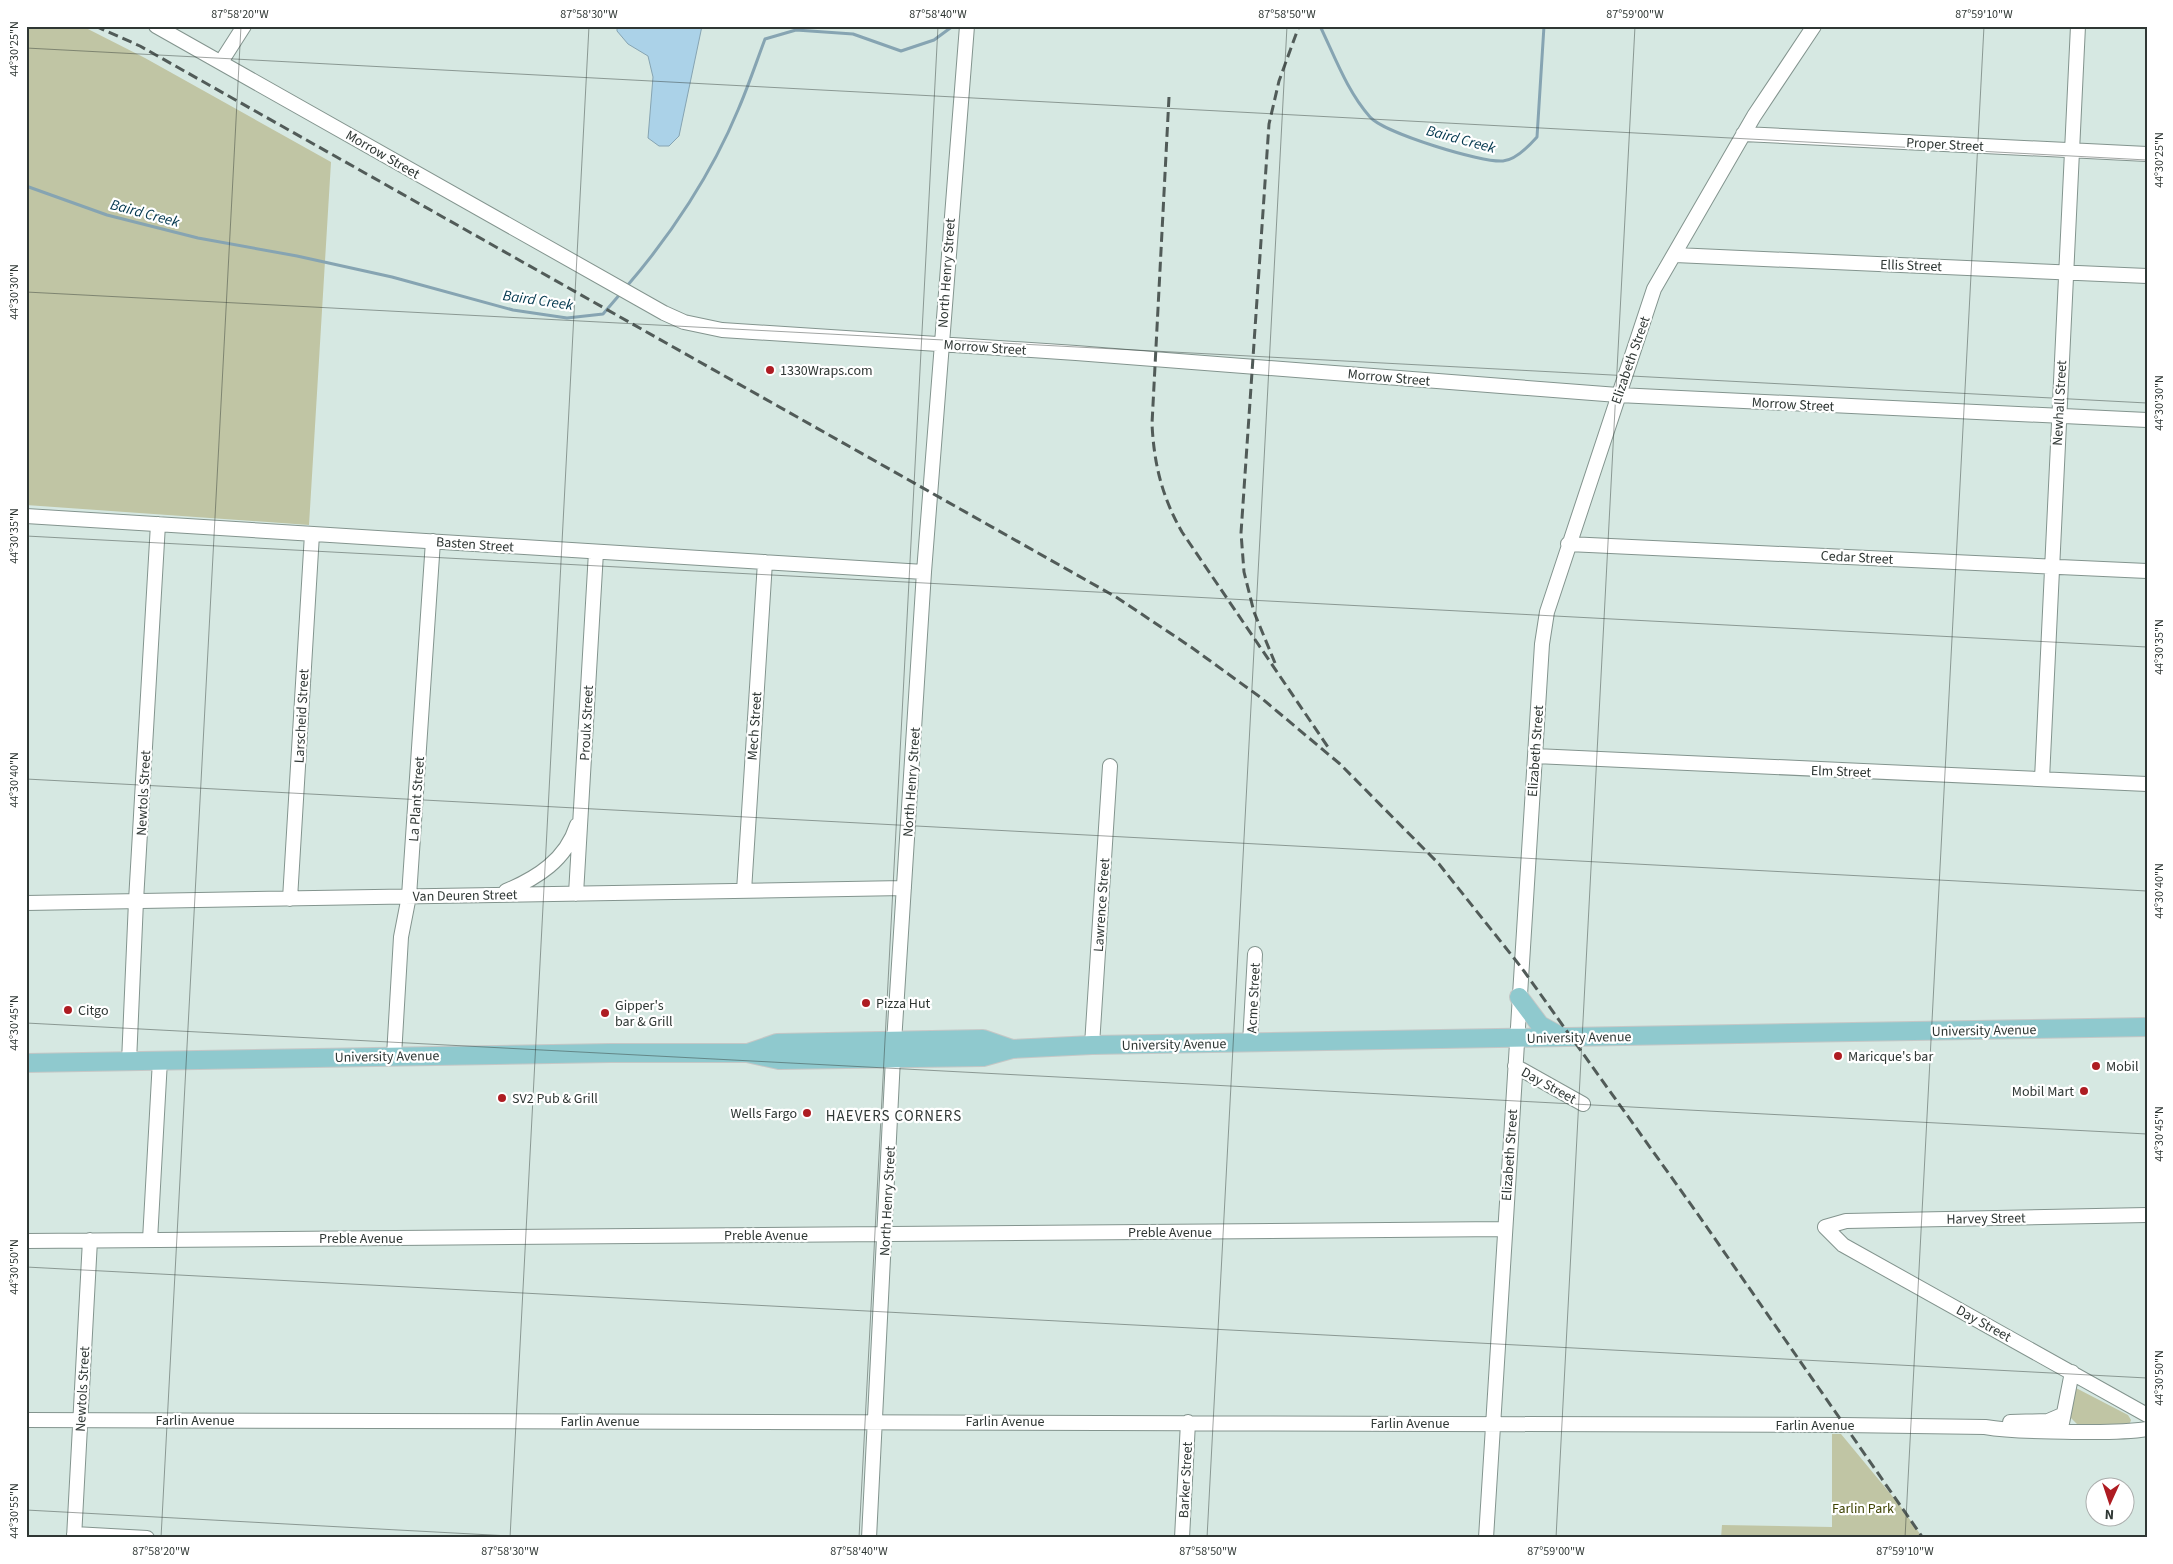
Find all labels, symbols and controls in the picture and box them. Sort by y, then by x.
text: 87°58'20"W [211,6,269,23]
text: 87°58'30"W [560,6,618,23]
text: 87°58'40"W [909,6,967,23]
text: 87°58'50"W [1258,6,1316,23]
text: 87°59'00"W [1606,6,1664,23]
text: 87°59'10"W [1955,6,2013,23]
text: 44°30'25"N [6,21,23,77]
water label: Baird Creek [1424,120,1499,159]
street label: Morrow Street [342,125,424,184]
text: 44°30'25"N [2151,132,2168,188]
street label: Proper Street [1906,133,1985,157]
water label: Baird Creek [108,194,183,233]
street label: North Henry Street [933,217,961,329]
street label: Ellis Street [1880,255,1942,277]
text: 44°30'30"N [6,264,23,320]
water label: Baird Creek [501,285,575,316]
street label: Elizabeth Street [1607,313,1655,407]
street label: Morrow Street [943,335,1027,361]
street label: Newhall Street [2048,359,2072,446]
place label: 1330Wraps.com [780,361,873,381]
marker: 1330Wraps.com [764,364,776,376]
street label: Morrow Street [1347,364,1431,392]
text: 44°30'30"N [2151,375,2168,431]
street label: Morrow Street [1751,393,1835,417]
text: 44°30'35"N [6,508,23,564]
street label: Basten Street [435,532,515,558]
street label: Cedar Street [1820,546,1894,570]
text: 44°30'35"N [2151,619,2168,675]
street label: Larscheid Street [290,668,314,764]
street label: Proulx Street [575,685,599,761]
street label: Mech Street [743,691,767,761]
street label: Elizabeth Street [1523,704,1549,798]
street label: North Henry Street [898,726,926,838]
street label: Newtols Street [132,750,156,836]
text: 44°30'40"N [6,752,23,808]
street label: La Plant Street [404,755,430,842]
street label: Elm Street [1810,761,1872,783]
street label: Lawrence Street [1089,857,1115,953]
text: 44°30'40"N [2151,863,2168,919]
street label: Van Deuren Street [412,885,518,907]
street label: Acme Street [1242,962,1266,1034]
place label: Pizza Hut [876,994,931,1014]
text: 44°30'45"N [6,995,23,1051]
place label: Gipper's bar & Grill [615,996,673,1032]
marker: Pizza Hut [860,997,872,1009]
place label: Citgo [78,1001,108,1021]
marker: Citgo [62,1004,74,1016]
marker: Gipper's bar & Grill [599,1007,611,1019]
street label: University Avenue [1931,1020,2037,1042]
street label: University Avenue [1526,1027,1632,1049]
street label: University Avenue [1121,1034,1227,1056]
street label: University Avenue [334,1046,440,1068]
place label: Maricque's bar [1848,1047,1933,1067]
marker: Maricque's bar [1832,1050,1844,1062]
place label: Mobil [2106,1057,2139,1077]
marker: Mobil [2090,1060,2102,1072]
street label: Day Street [1517,1063,1580,1109]
place label: Mobil Mart [2012,1082,2074,1102]
marker: Mobil Mart [2078,1085,2090,1097]
place label: SV2 Pub & Grill [512,1089,598,1109]
marker: SV2 Pub & Grill [496,1092,508,1104]
place label: Wells Fargo [731,1104,797,1124]
district label: HAEVERS CORNERS [826,1106,962,1127]
text: 44°30'45"N [2151,1106,2168,1162]
marker: Wells Fargo [801,1107,813,1119]
street label: Elizabeth Street [1497,1108,1523,1202]
street label: North Henry Street [875,1145,901,1257]
street label: Harvey Street [1946,1208,2026,1230]
street label: Preble Avenue [1128,1223,1212,1243]
street label: Preble Avenue [724,1226,808,1246]
street label: Preble Avenue [319,1229,403,1249]
text: 44°30'50"N [6,1239,23,1295]
street label: Day Street [1952,1301,2015,1347]
street label: Newtols Street [71,1346,95,1432]
text: 44°30'50"N [2151,1350,2168,1406]
street label: Farlin Avenue [156,1411,235,1431]
street label: Farlin Avenue [561,1412,640,1432]
street label: Farlin Avenue [966,1412,1045,1432]
street label: Farlin Avenue [1371,1414,1450,1434]
street label: Farlin Avenue [1776,1416,1855,1436]
street label: Barker Street [1174,1441,1198,1519]
north arrow [2086,1476,2136,1526]
text: 44°30'55"N [6,1483,23,1539]
park label: Farlin Park [1832,1499,1894,1519]
text: N [2104,1504,2115,1524]
text: 87°58'20"W [132,1543,190,1560]
text: 87°58'30"W [481,1543,539,1560]
text: 87°58'40"W [830,1543,888,1560]
text: 87°58'50"W [1179,1543,1237,1560]
text: 87°59'00"W [1527,1543,1585,1560]
text: 87°59'10"W [1876,1543,1934,1560]

